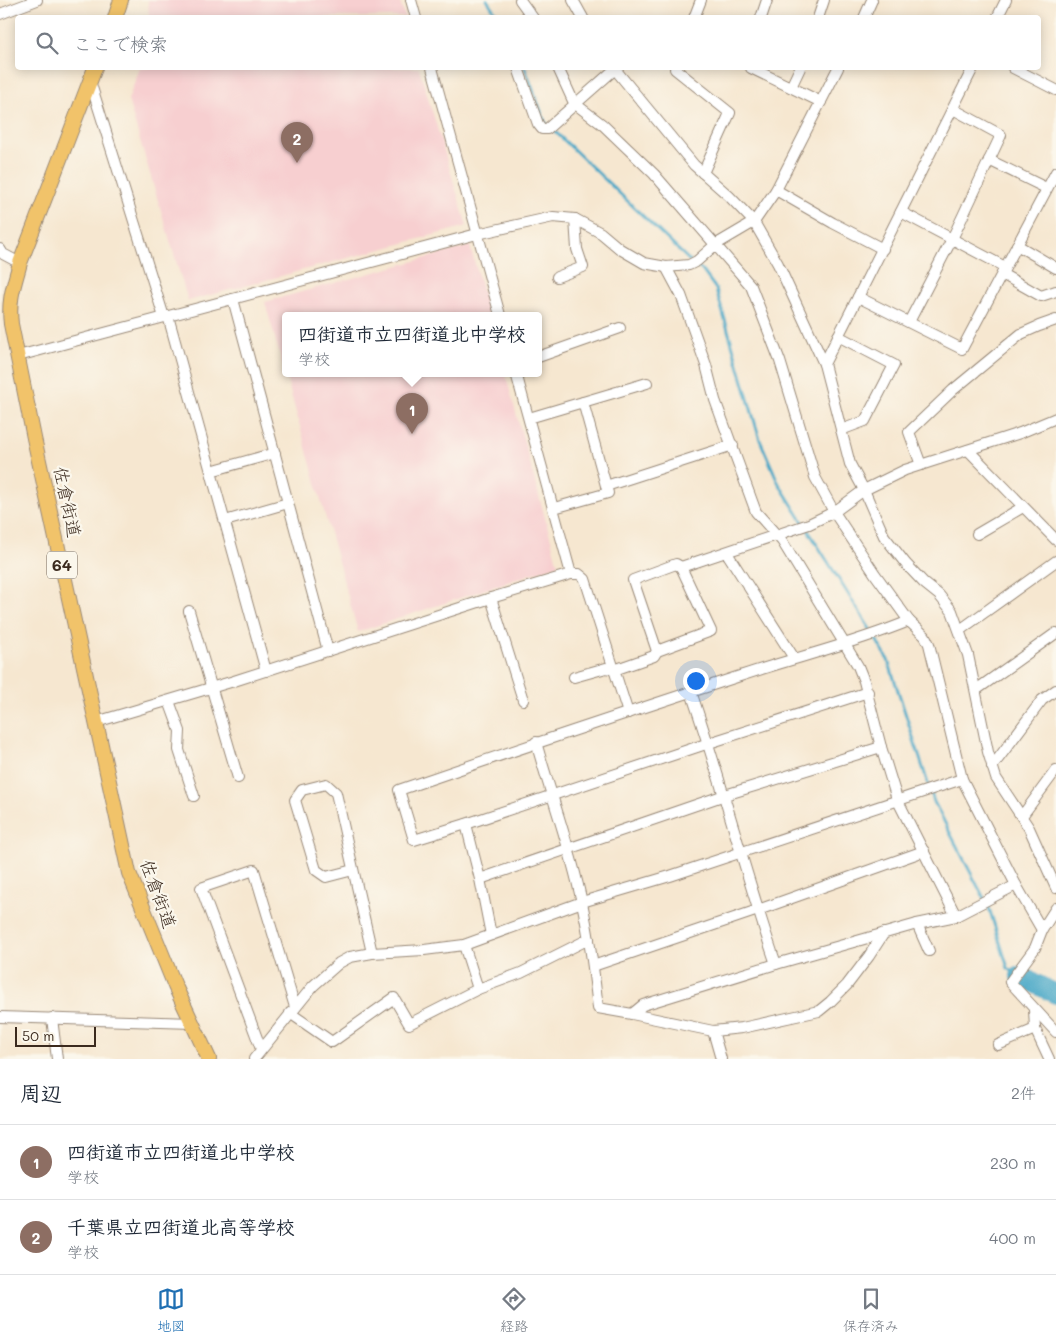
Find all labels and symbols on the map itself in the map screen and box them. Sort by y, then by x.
pin: 2 [281,122,313,163]
pin: 1 [396,393,428,434]
street label: 佐倉街道 [49,464,87,540]
road number: 64 [47,552,77,578]
your location [683,668,709,694]
street label: 佐倉街道 [135,856,183,932]
scale bar [15,1024,96,1047]

